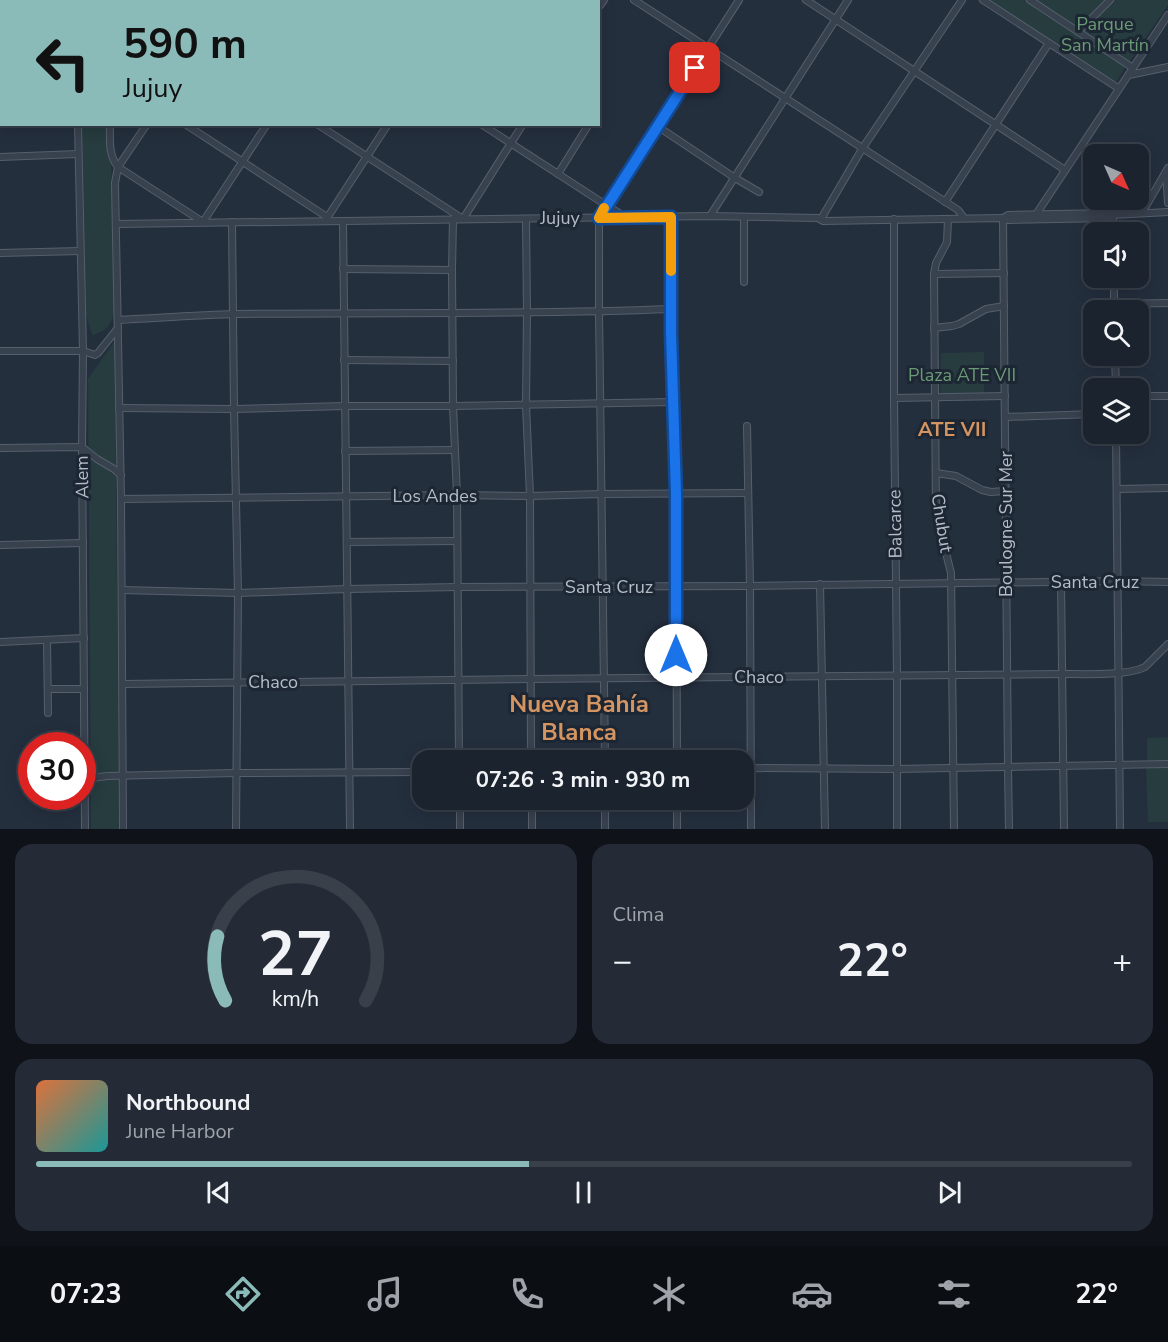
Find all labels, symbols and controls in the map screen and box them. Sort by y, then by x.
park label: Parque San Martín [1061,12,1149,57]
text: 590 m [123,16,247,73]
icon: left [24,24,102,102]
pin [669,42,720,93]
icon: arrive [678,51,711,84]
text: Jujuy [123,70,182,107]
north arrow [1083,144,1149,210]
map controls [1083,144,1149,444]
street label: Jujuy [539,206,581,230]
button: sound [1083,222,1149,288]
button: search [1083,300,1149,366]
park label: Plaza ATE VII [908,363,1016,387]
button: layers [1083,378,1149,444]
district label: ATE VII [918,416,986,443]
street label: Boulogne Sur Mer [994,450,1018,597]
street label: Alem [70,455,94,499]
street label: Los Andes [392,484,478,508]
street label: Balcarce [882,489,908,559]
street label: Chubut [926,492,959,555]
street label: Santa Cruz [1051,570,1139,594]
street label: Santa Cruz [565,575,653,599]
position arrow [644,623,708,687]
street label: Chaco [734,665,784,689]
street label: Chaco [248,670,298,694]
district label: Nueva Bahía Blanca [509,688,649,748]
speed limit sign: 30 [18,732,96,810]
text: 07:26 · 3 min · 930 m [476,765,690,795]
text: Clima [613,901,664,928]
text: 27 [258,912,333,997]
text: 22° [837,931,908,992]
text: − [613,939,632,984]
text: + [1112,939,1132,984]
text: km/h [272,984,319,1014]
text: Northbound [126,1088,250,1118]
text: June Harbor [126,1118,234,1145]
icon: previous [202,1176,235,1209]
icon: pause [567,1176,600,1209]
icon: next [933,1176,966,1209]
icon: directions [222,1273,264,1315]
icon: music [364,1273,406,1315]
icon: phone [506,1273,548,1315]
icon: climate [648,1273,690,1315]
icon: car [791,1273,833,1315]
icon: filters [933,1273,975,1315]
text: 07:23 [50,1276,122,1313]
text: 22° [1075,1276,1118,1313]

